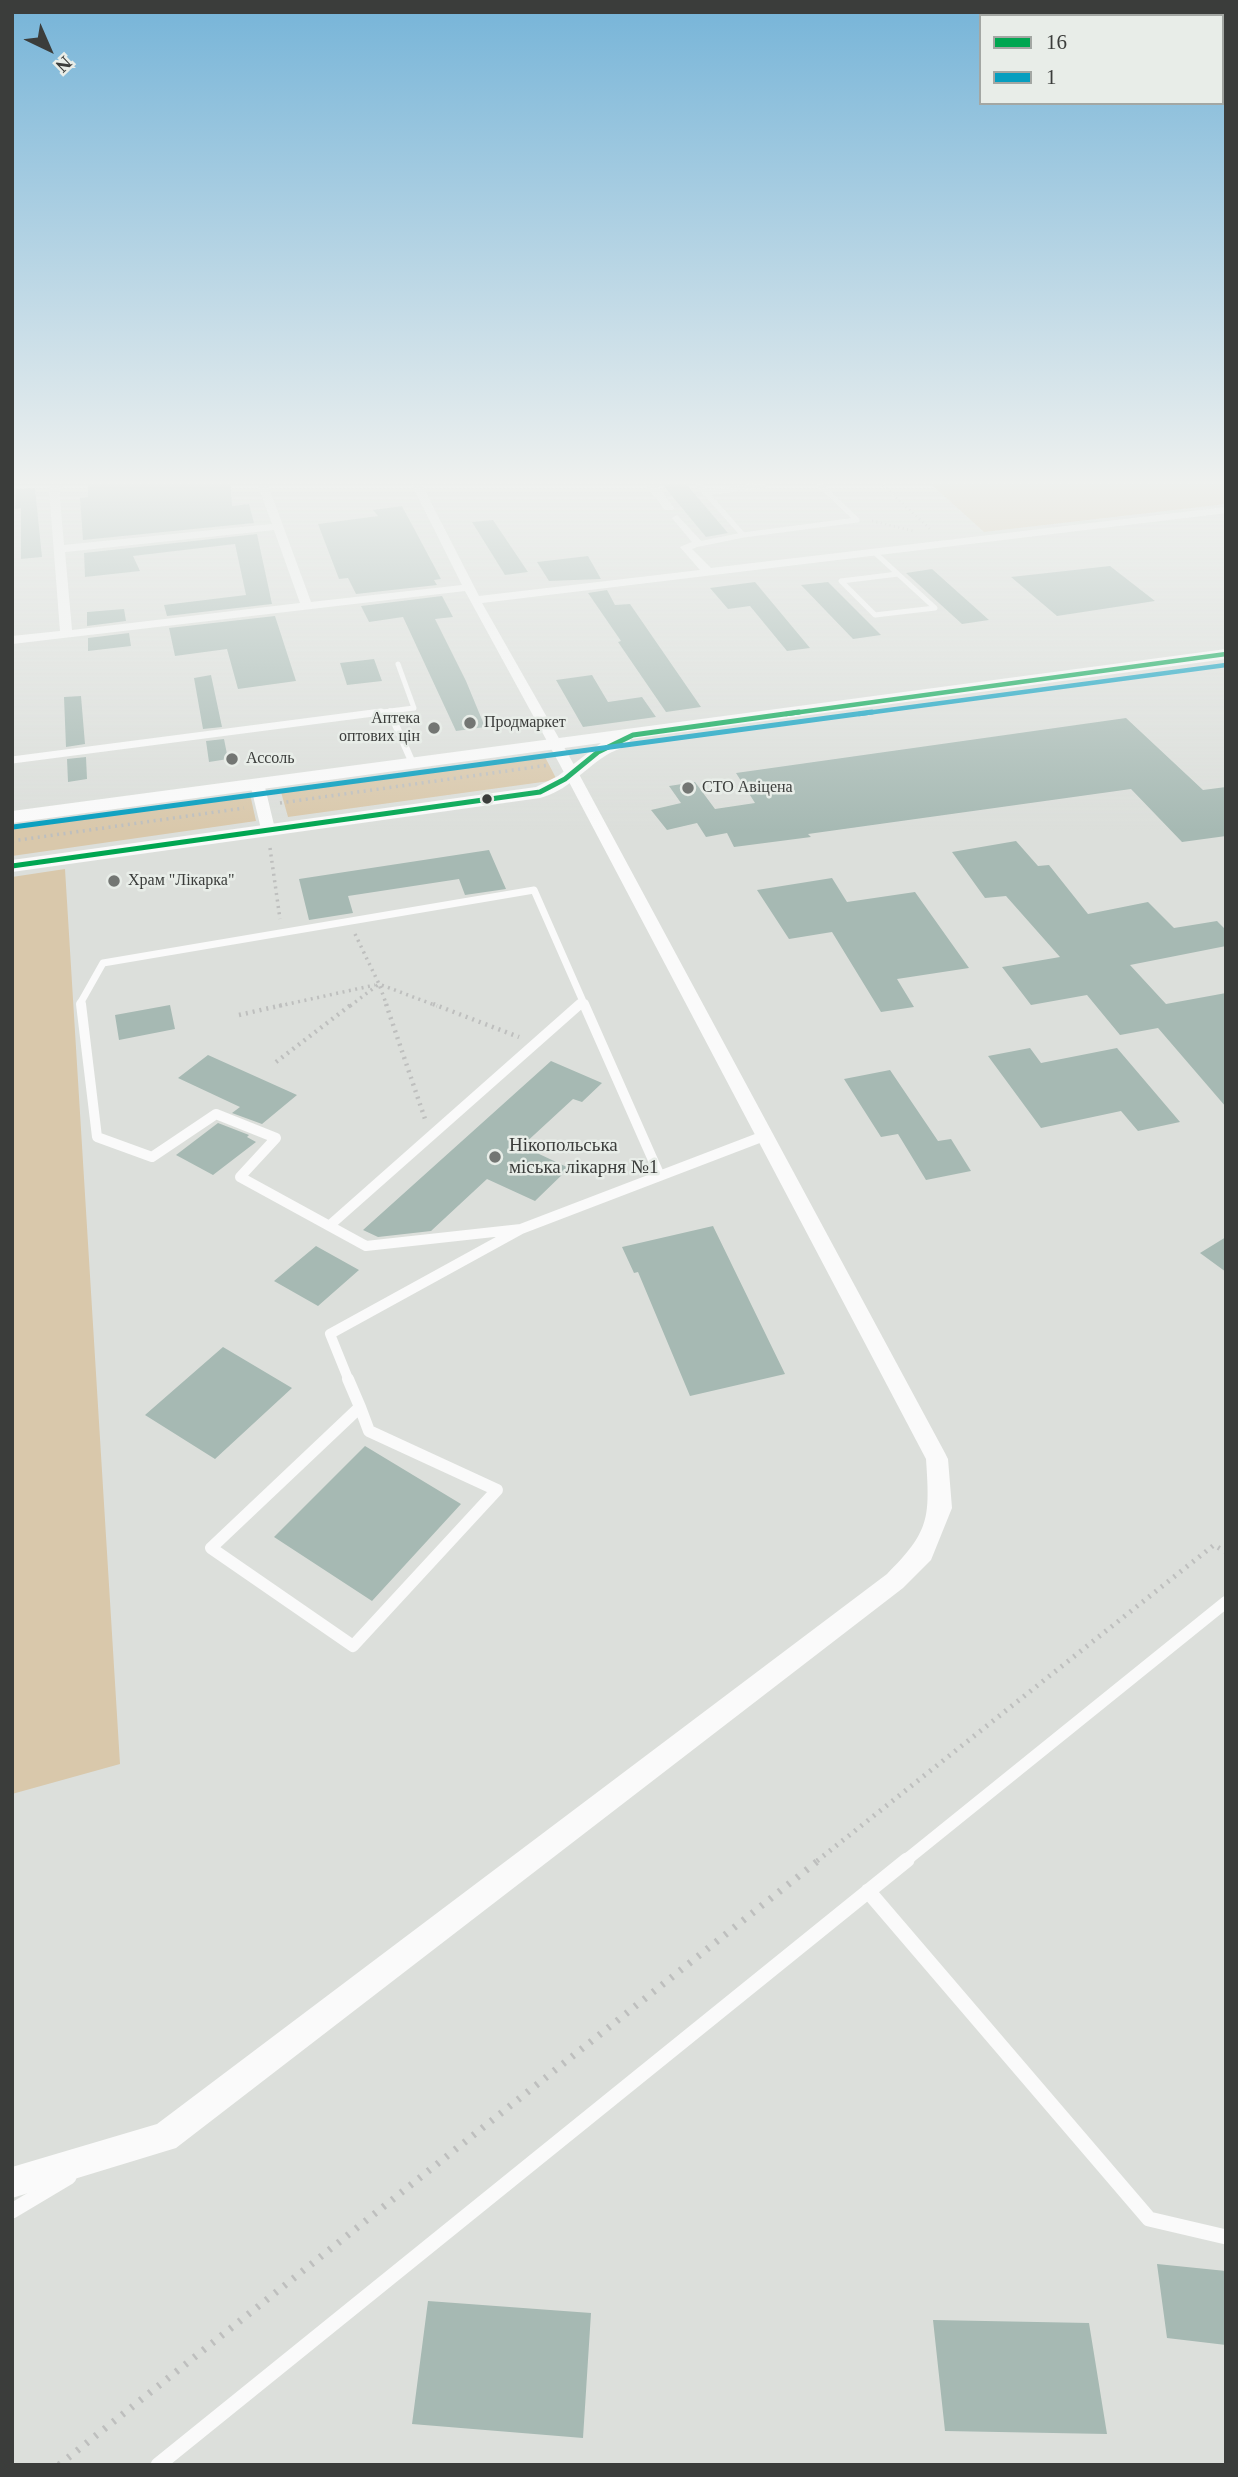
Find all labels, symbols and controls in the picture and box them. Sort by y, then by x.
north arrow [14,14,84,84]
legend [979,14,1224,105]
text: 16 [1046,30,1067,54]
text: N [52,52,76,77]
text: 1 [1046,65,1057,89]
place label: Аптека оптових цін [339,709,420,747]
place label: Продмаркет [484,713,566,733]
marker: Продмаркет [462,715,478,731]
marker: Аптека оптових цін [426,720,442,736]
place label: Ассоль [246,749,294,769]
marker: Ассоль [224,751,240,767]
place label: СТО Авіцена [702,778,793,798]
marker: СТО Авіцена [680,780,696,796]
unlabelled marker [480,792,494,806]
place label: Храм "Лікарка" [128,871,234,891]
marker: Храм "Лікарка" [106,873,122,889]
place label: Нікопольська міська лікарня №1 [509,1135,658,1179]
marker: Нікопольська міська лікарня №1 [487,1149,503,1165]

